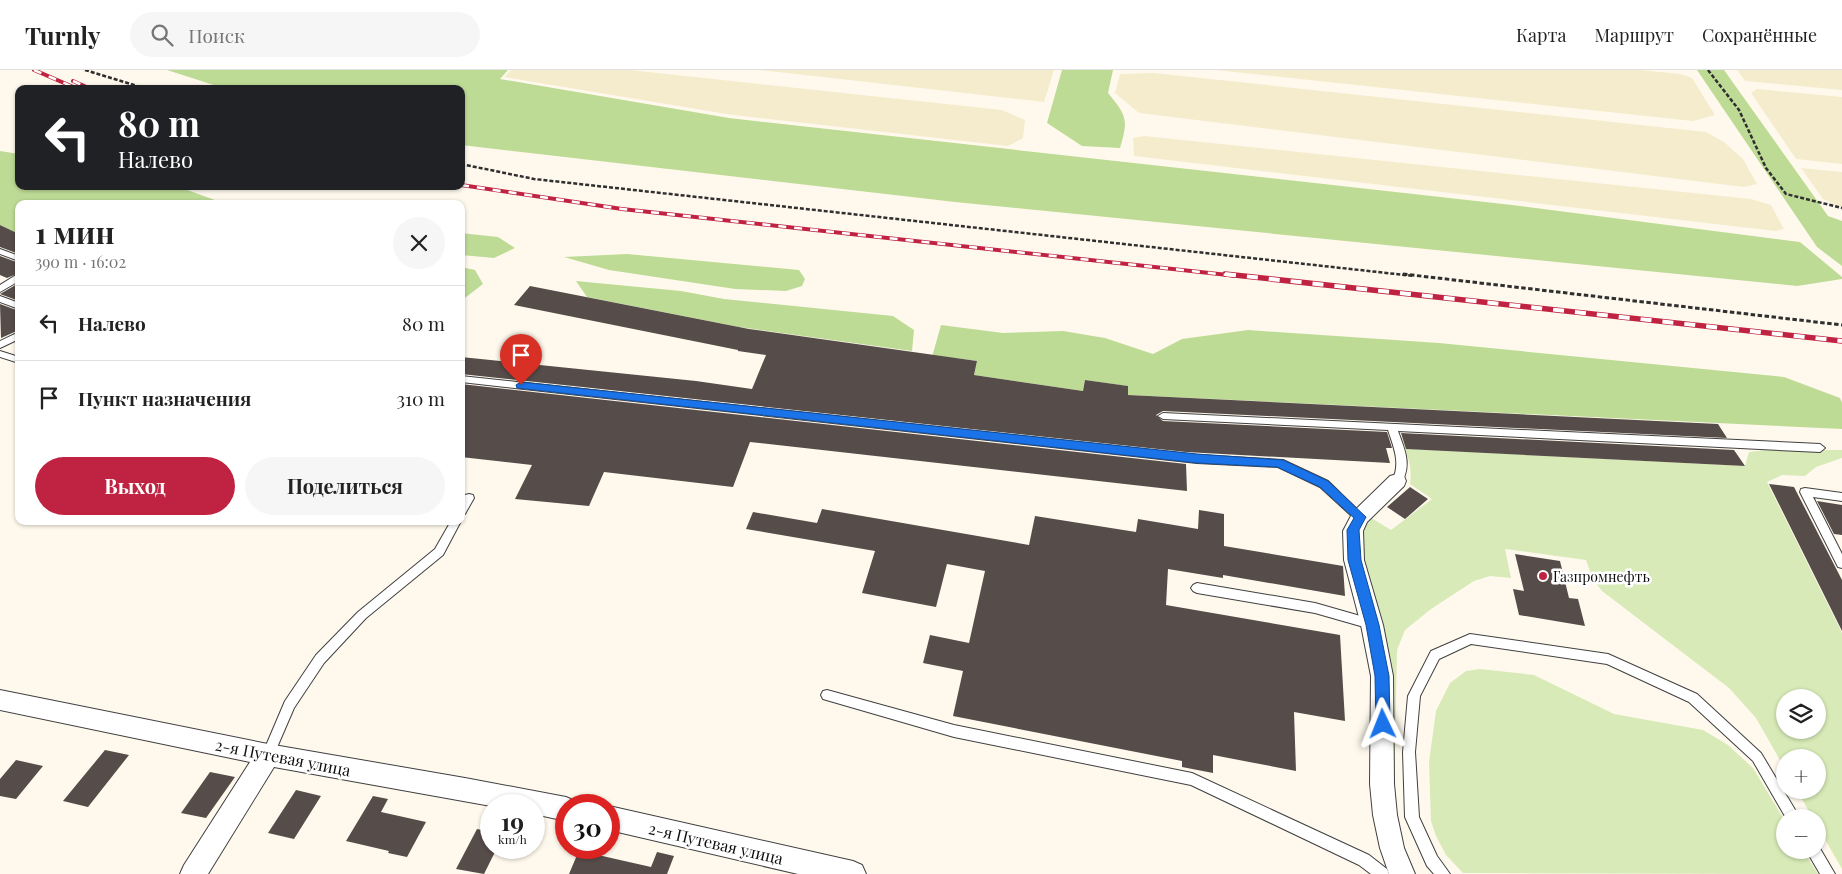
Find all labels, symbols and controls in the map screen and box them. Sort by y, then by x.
search box [130,12,480,57]
text: Turnly [25,19,100,51]
icon: search [148,21,176,49]
text: Поиск [188,22,245,48]
text: Карта [1516,23,1566,47]
text: Маршрут [1594,23,1674,47]
text: Сохранённые [1702,23,1817,47]
text: 80 m [118,99,200,146]
icon: left [35,105,100,170]
text: Налево [118,144,193,174]
text: 1 мин [35,212,115,252]
button: close [393,217,445,269]
text: 390 m · 16:02 [35,251,126,272]
icon: left [35,309,63,337]
text: Налево [78,310,146,336]
text: 80 m [402,310,445,336]
pin [500,334,542,385]
icon: arrive [507,341,535,369]
icon: arrive [35,384,63,412]
text: Пункт назначения [78,385,251,411]
text: 310 m [396,385,445,411]
button: Выход [35,457,235,515]
button: Поделиться [245,457,445,515]
place label: Газпромнефть [1553,567,1650,586]
marker: Газпромнефть [1537,570,1549,582]
map controls [1776,689,1826,859]
button: layers [1776,689,1826,739]
position arrow [1356,697,1408,749]
street label: 2-я Путевая улица [213,734,353,780]
button: + [1776,749,1826,799]
speed limit sign: 30 [555,794,620,859]
text: 19 [501,804,524,837]
button: − [1776,809,1826,859]
street label: 2-я Путевая улица [647,817,785,869]
text: km/h [498,831,527,847]

